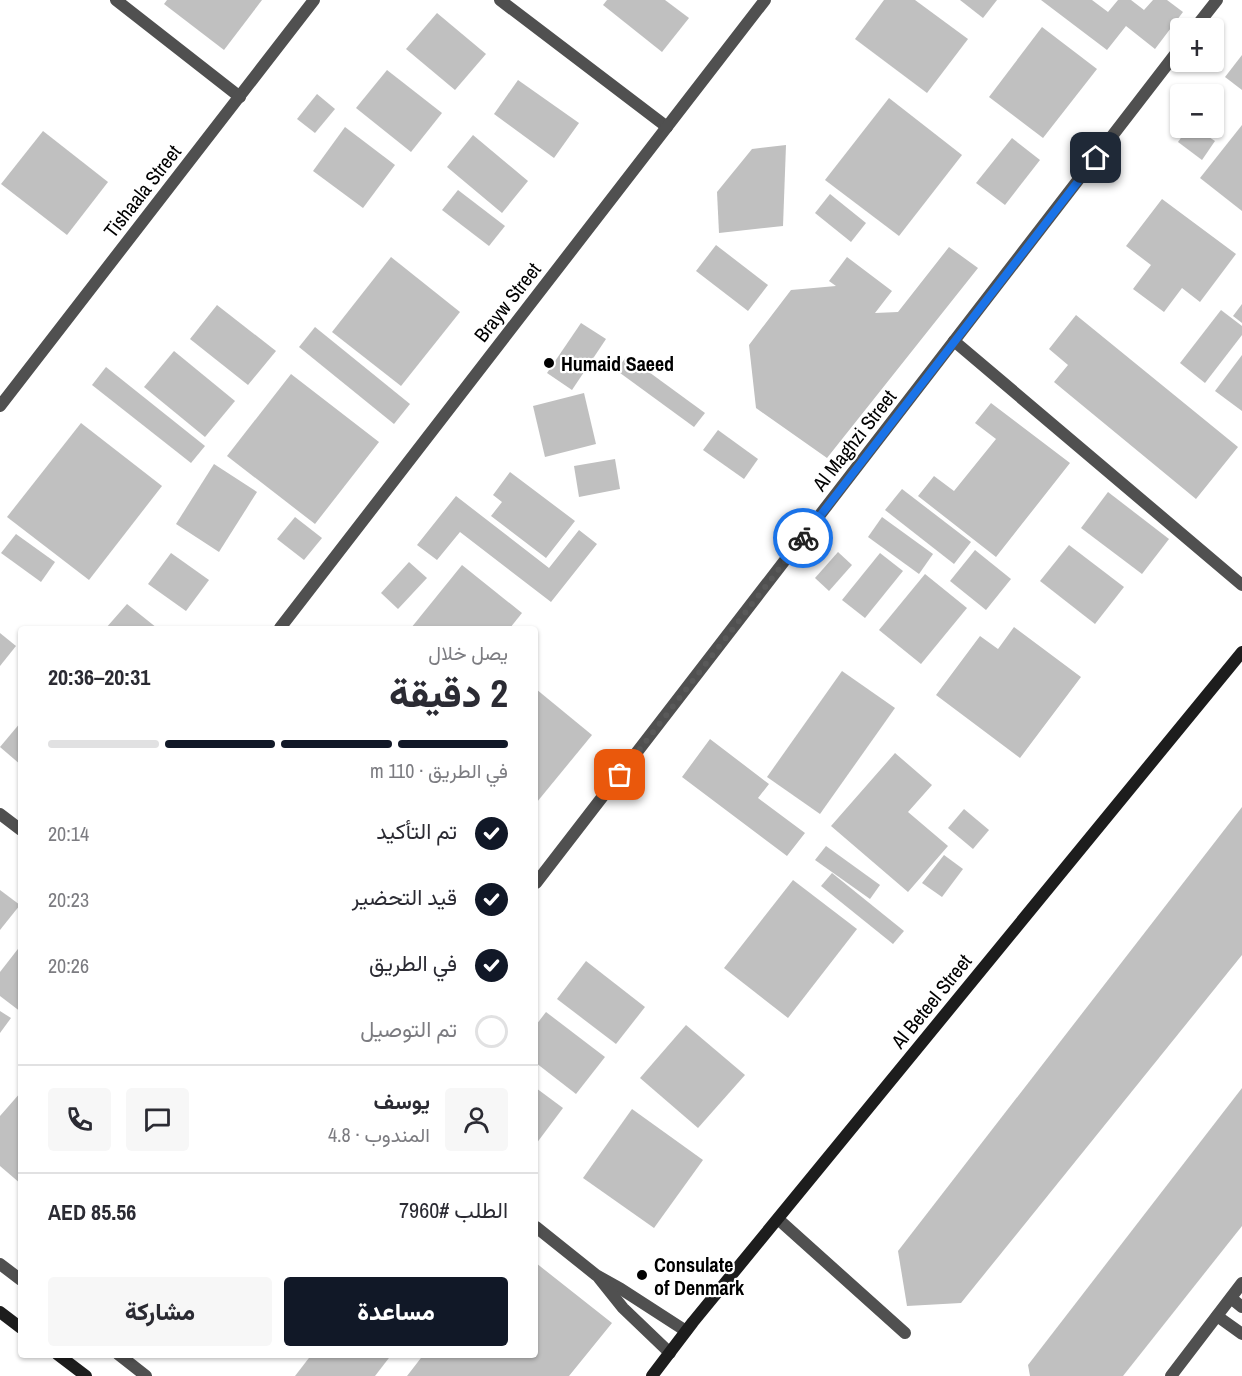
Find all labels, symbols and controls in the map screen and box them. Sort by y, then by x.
map controls [1170,18,1224,138]
button: + [1170,18,1224,72]
button: − [1170,84,1224,138]
pin [1070,132,1121,183]
street label: Tishaala Street [97,139,187,243]
icon: home [1079,141,1112,174]
street label: Brayw Street [467,256,547,347]
place label: Humaid Saeed [561,350,674,377]
marker: Humaid Saeed [542,356,556,370]
street label: Al Maghzi Street [805,384,902,497]
courier [773,508,833,568]
icon: bike [787,522,820,555]
text: يصل خلال [428,639,508,666]
text: 20:31–20:36 [48,662,150,692]
text: 2 دقيقة [389,667,508,719]
pin [594,749,645,800]
text: في الطريق · 110 m [370,757,508,784]
icon: bag [603,758,636,791]
text: تم التأكيد [376,816,457,846]
icon: check [475,817,508,850]
text: 20:14 [48,820,89,847]
text: قيد التحضير [352,882,457,912]
icon: check [475,883,508,916]
text: 20:23 [48,886,89,913]
text: في الطريق [369,948,457,978]
street label: Al Beteel Street [884,948,978,1055]
icon: check [475,949,508,982]
text: 20:26 [48,952,89,979]
text: تم التوصيل [360,1014,457,1044]
text: يوسف [374,1086,430,1116]
button: phone [48,1088,111,1151]
button: chat [126,1088,189,1151]
button: person [445,1088,508,1151]
text: المندوب · 4.8 [328,1121,430,1148]
text: الطلب #7960 [399,1195,508,1225]
text: AED 85.56 [48,1197,136,1227]
place label: Consulate of Denmark [654,1251,745,1301]
marker: Consulate of Denmark [635,1268,649,1282]
button: مشاركة [48,1277,272,1346]
button: مساعدة [284,1277,508,1346]

